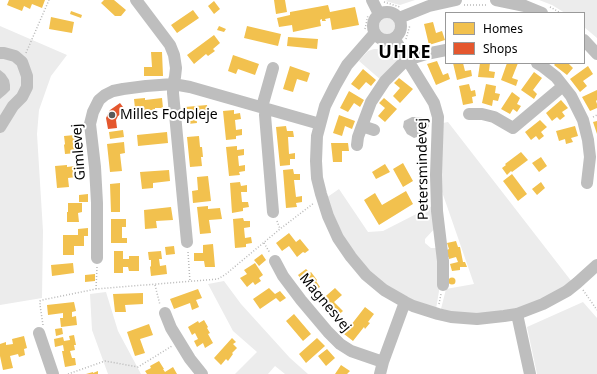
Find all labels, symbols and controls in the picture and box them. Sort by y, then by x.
legend [445,12,585,64]
text: Homes [483,20,523,37]
text: Shops [483,40,517,57]
district label: UHRE [378,42,432,64]
place label: Milles Fodpleje [120,107,218,123]
marker: Milles Fodpleje [107,110,117,120]
street label: Petersmindevej [414,118,432,220]
street label: Gimlevej [69,123,89,181]
street label: Magnesvej [296,270,354,336]

